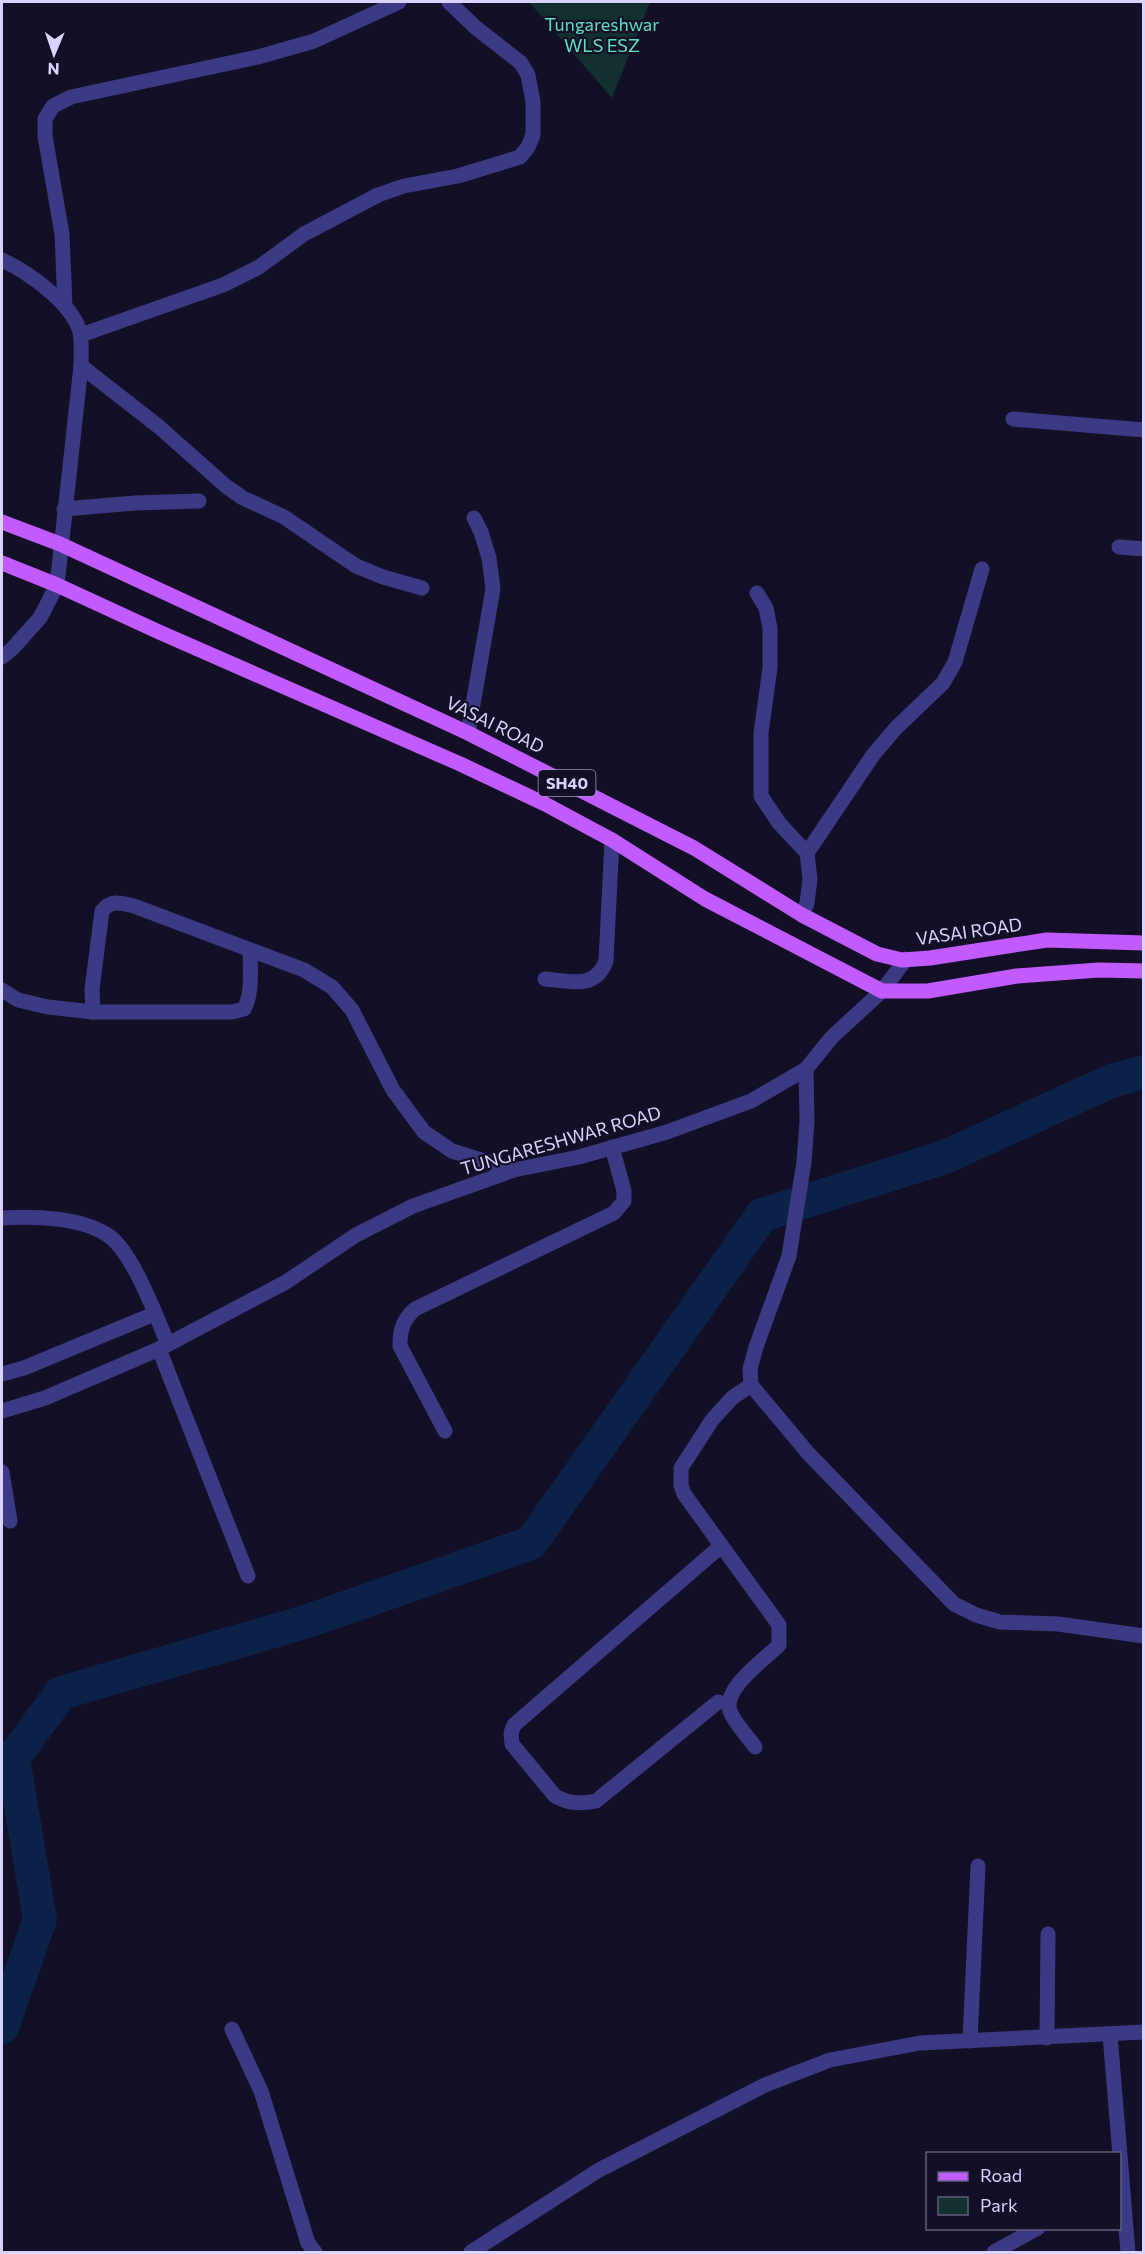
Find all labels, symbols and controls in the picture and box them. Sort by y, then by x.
park label: Tungareshwar WLS ESZ [545,13,659,56]
north arrow [24,24,84,84]
text: N [47,60,60,79]
street label: VASAI ROAD [443,691,548,757]
road number: SH40 [538,770,596,796]
street label: VASAI ROAD [915,913,1023,949]
street label: TUNGARESHWAR ROAD [458,1101,663,1179]
legend [926,2152,1121,2230]
text: Road [980,2164,1022,2186]
text: Park [980,2194,1018,2216]

